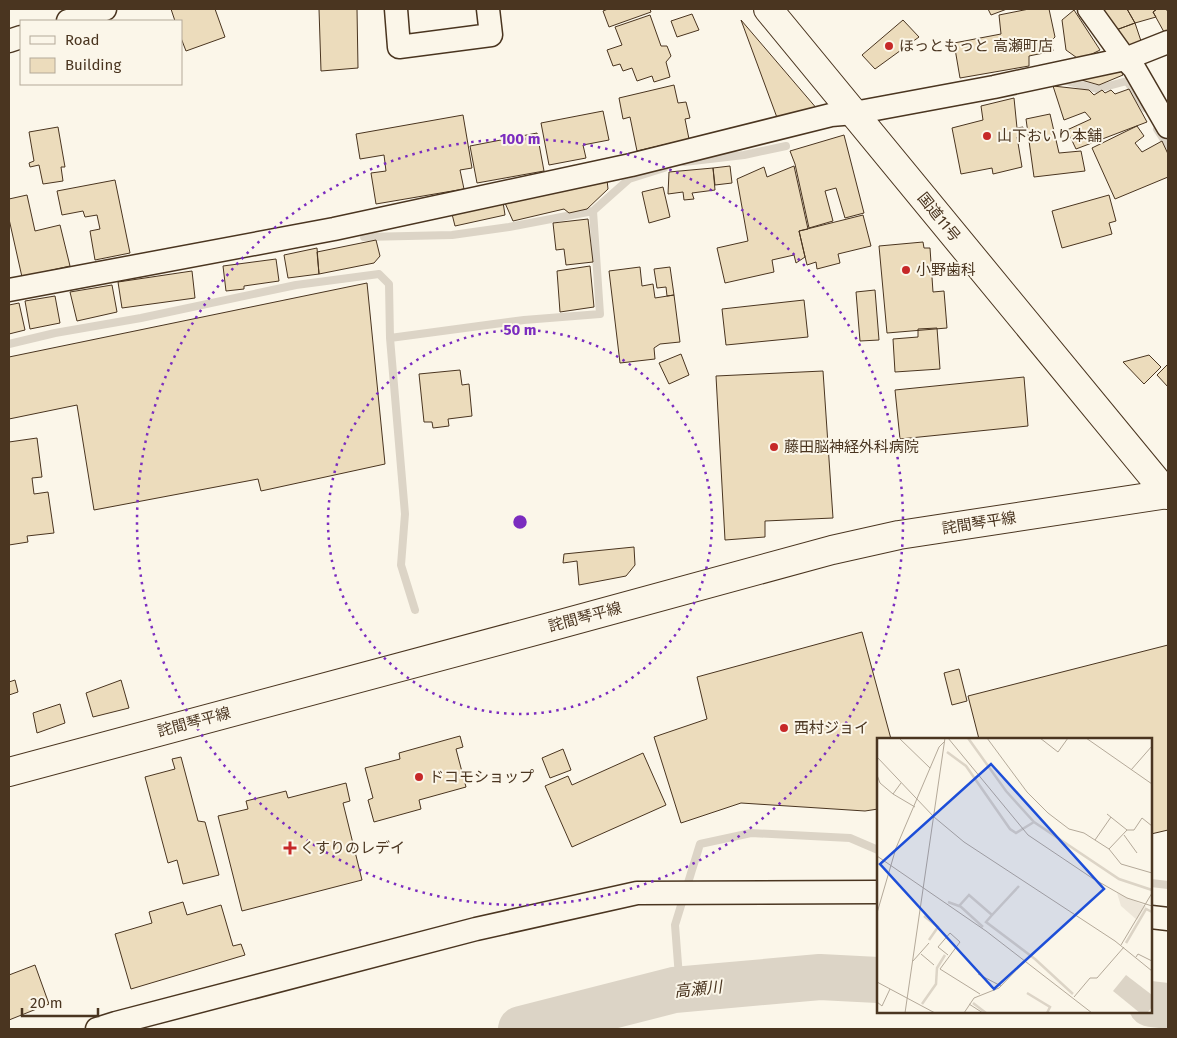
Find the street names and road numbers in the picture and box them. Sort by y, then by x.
street label: 国道11号 [914,189,964,245]
street label: 詫間琴平線 [941,508,1017,538]
street label: 詫間琴平線 [546,599,624,635]
street label: 詫間琴平線 [155,704,233,740]

